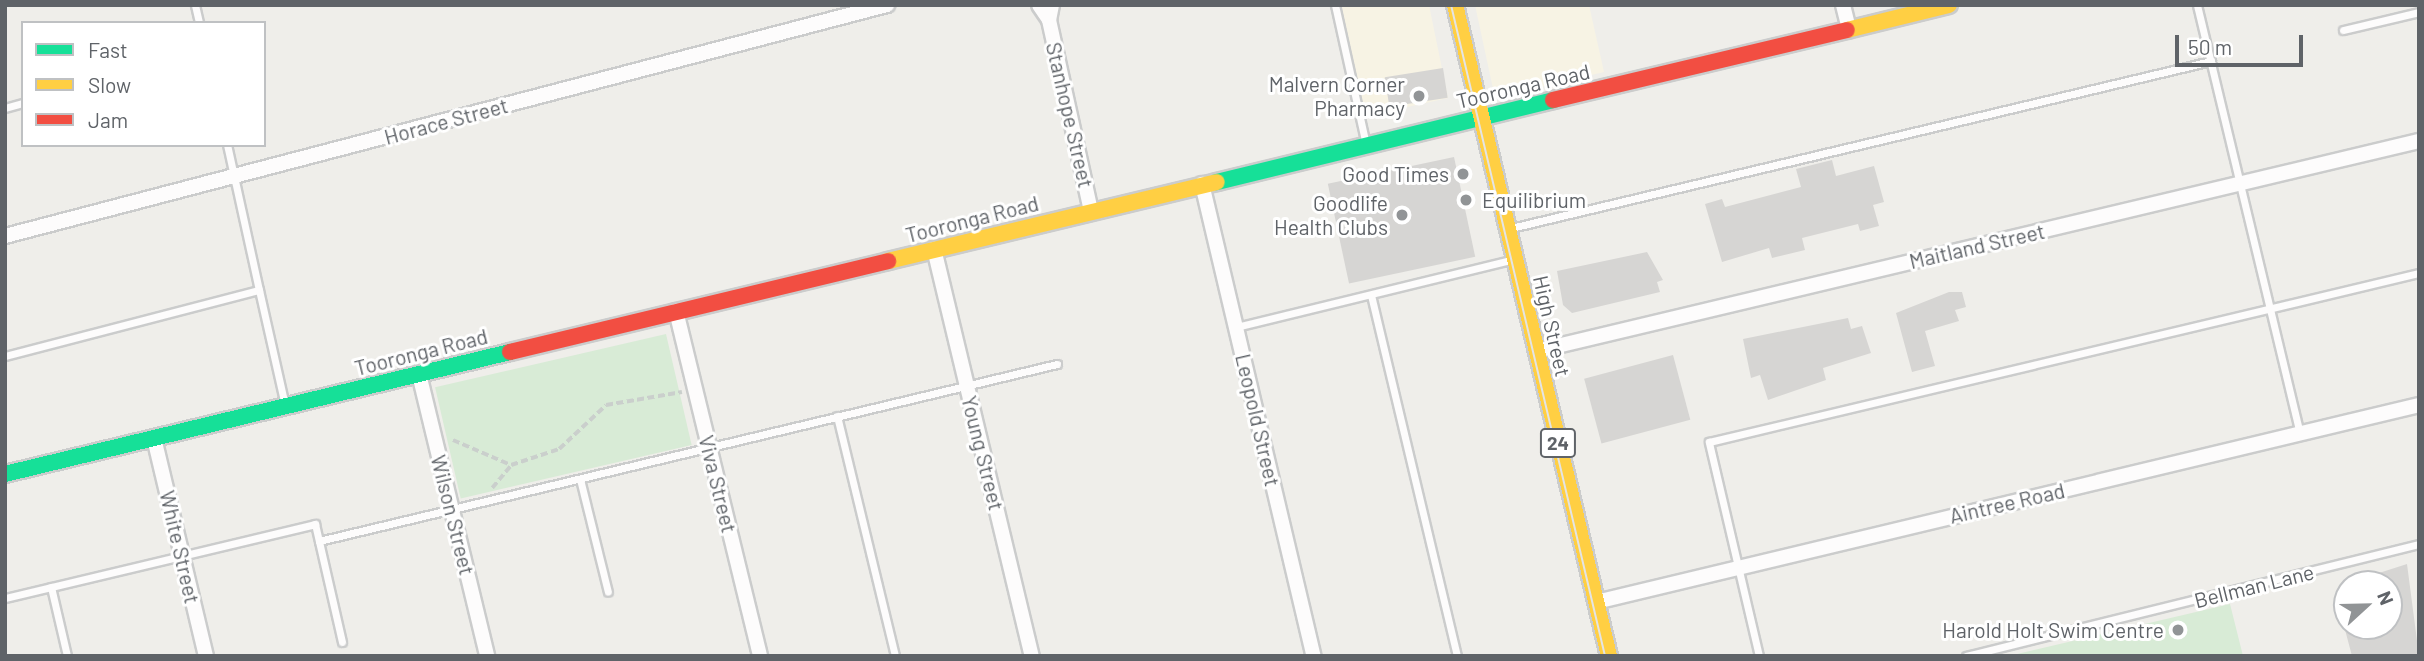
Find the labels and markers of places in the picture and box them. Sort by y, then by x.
place label: Malvern Corner Pharmacy [1269,71,1405,121]
marker: Malvern Corner Pharmacy [1411,88,1427,104]
place label: Good Times [1342,161,1449,187]
marker: Good Times [1455,166,1471,182]
place label: Equilibrium [1482,187,1586,213]
place label: Goodlife Health Clubs [1274,190,1388,240]
marker: Equilibrium [1456,190,1476,210]
marker: Goodlife Health Clubs [1394,207,1410,223]
place label: Harold Holt Swim Centre [1942,617,2164,643]
marker: Harold Holt Swim Centre [2170,622,2186,638]

